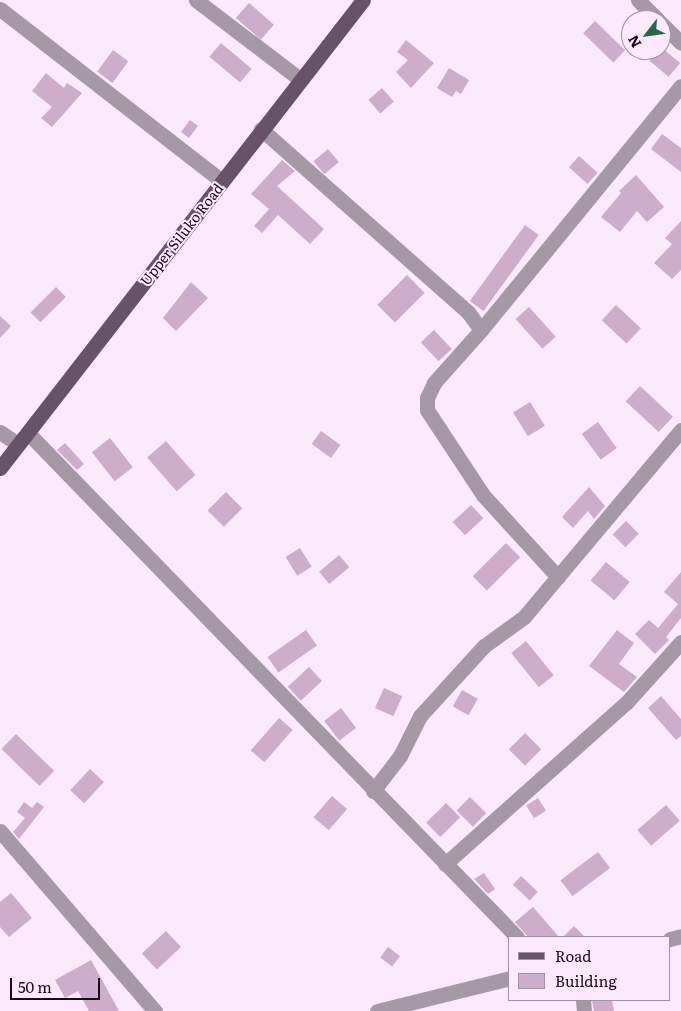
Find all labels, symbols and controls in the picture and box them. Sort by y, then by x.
north arrow [621,10,671,60]
text: N [622,32,645,52]
street label: Upper Siluko Road [136,180,226,288]
legend [508,936,671,1001]
text: Road [555,944,591,967]
scale bar [12,968,102,1000]
text: Building [555,969,617,992]
text: 50 m [18,975,52,998]

